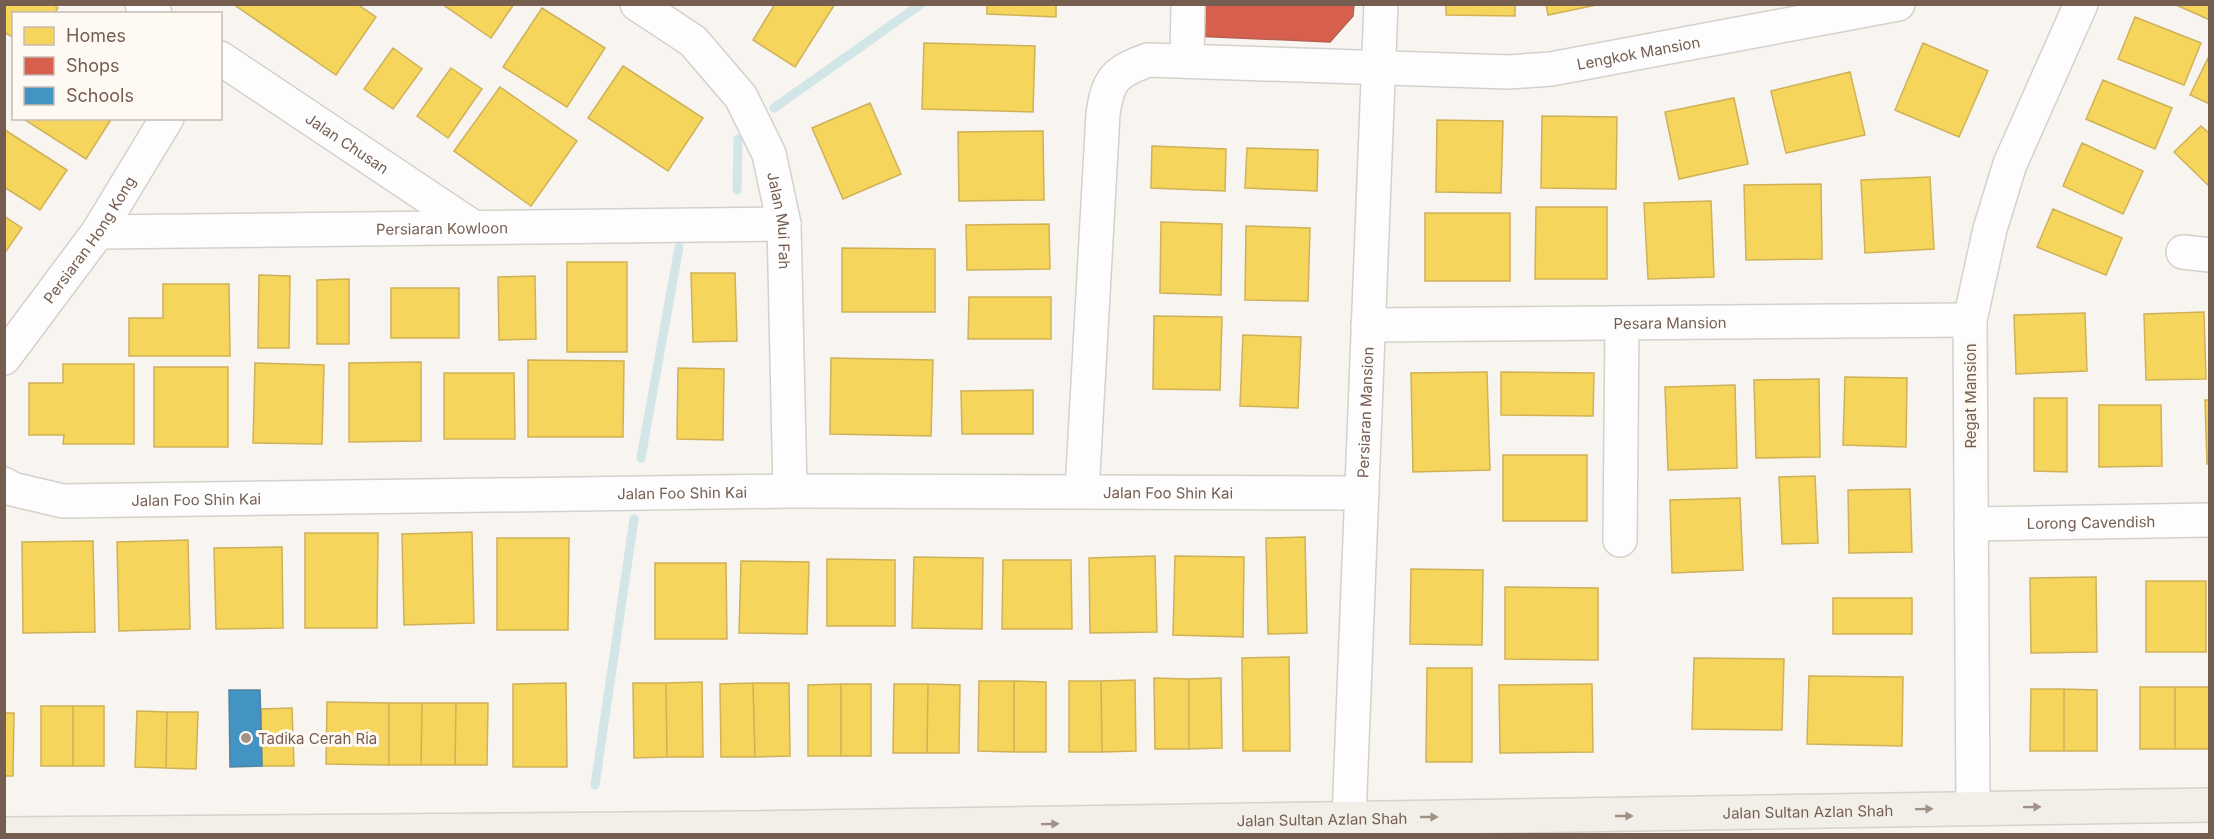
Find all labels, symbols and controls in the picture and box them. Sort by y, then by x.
legend [12,12,222,120]
text: Homes [66,25,126,46]
street label: Lengkok Mansion [1575,32,1702,73]
text: Shops [66,55,120,76]
text: Schools [66,85,134,106]
street label: Jalan Chusan [302,108,392,178]
street label: Jalan Mui Fah [764,170,795,269]
street label: Persiaran Hong Kong [39,172,139,307]
street label: Persiaran Kowloon [376,218,508,238]
street label: Pesara Mansion [1613,313,1727,332]
street label: Regat Mansion [1961,343,1980,449]
street label: Persiaran Mansion [1353,346,1377,478]
street label: Jalan Foo Shin Kai [617,482,747,503]
street label: Jalan Foo Shin Kai [1103,483,1233,502]
street label: Jalan Foo Shin Kai [131,489,261,510]
street label: Lorong Cavendish [2026,511,2156,533]
place label: Tadika Cerah Ria [258,729,377,748]
marker: Tadika Cerah Ria [239,731,253,745]
street label: Jalan Sultan Azlan Shah [1722,800,1893,822]
one-way arrow [2022,803,2041,812]
one-way arrow [1914,805,1933,814]
street label: Jalan Sultan Azlan Shah [1236,808,1407,830]
one-way arrow [1614,811,1633,821]
one-way arrow [1419,812,1438,822]
one-way arrow [1040,819,1059,829]

